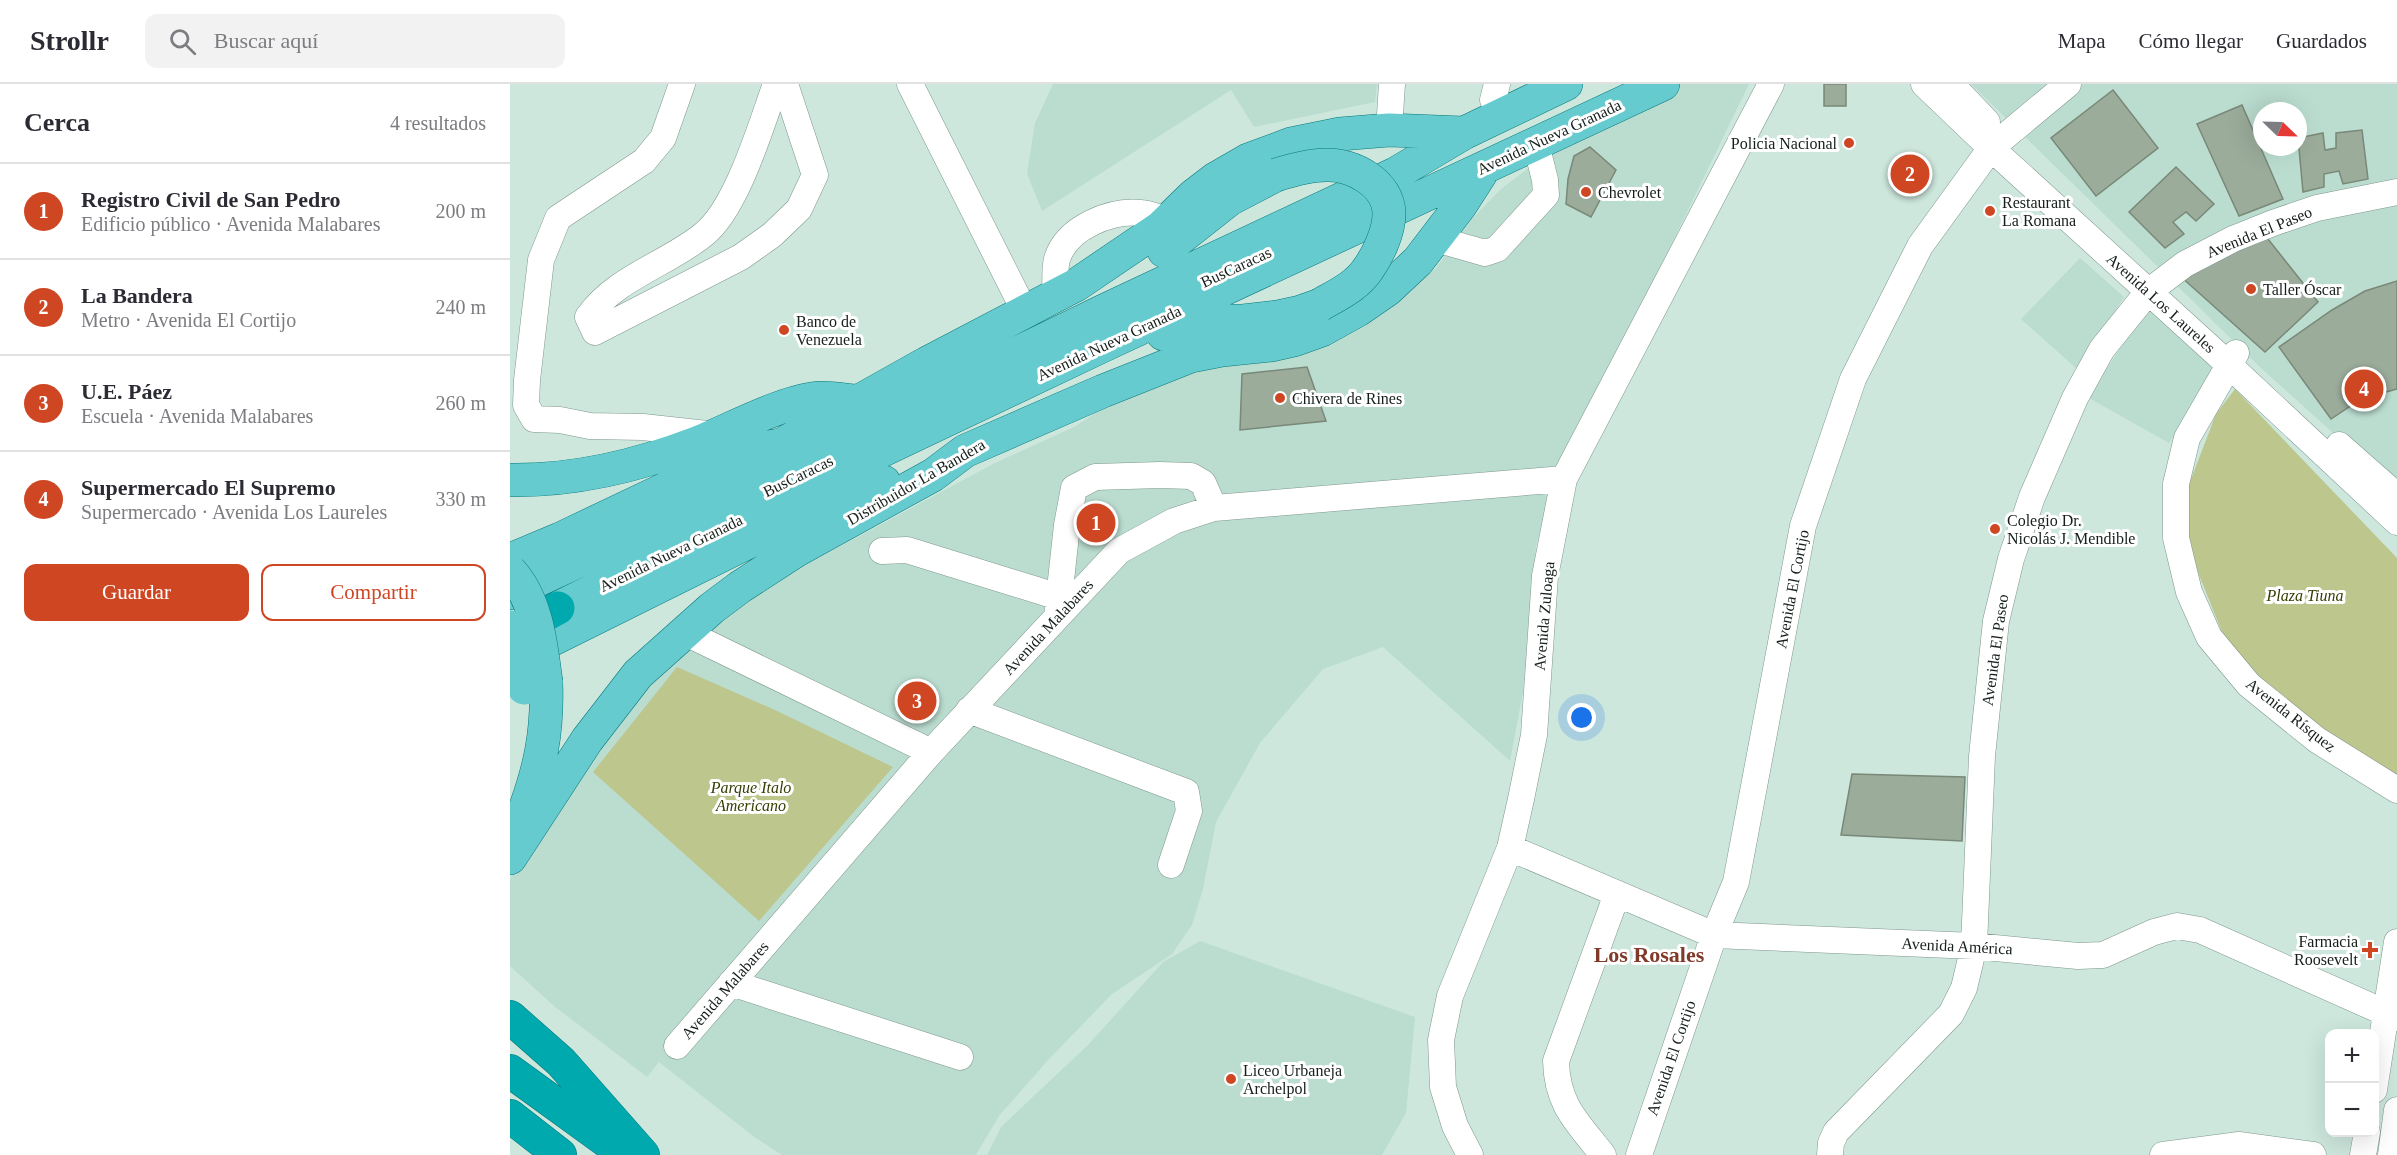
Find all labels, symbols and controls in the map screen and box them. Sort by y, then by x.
search box [145,14,565,68]
text: Strollr [30,25,109,56]
icon: search [166,25,199,58]
text: Buscar aquí [214,28,318,53]
text: Mapa [2058,29,2106,53]
text: Cómo llegar [2139,29,2243,53]
text: Guardados [2276,29,2367,53]
street label: Avenida Nueva Granada [1474,96,1624,178]
north arrow [2253,102,2307,156]
text: Cerca [24,108,90,137]
text: 4 resultados [390,112,486,134]
place label: Policia Nacional [1731,135,1838,152]
marker: Policia Nacional [1842,136,1856,150]
pin: 2 [1890,152,1930,196]
place label: Chevrolet [1598,184,1662,201]
marker: Chevrolet [1579,185,1593,199]
text: Registro Civil de San Pedro [81,187,341,212]
place label: Restaurant La Romana [2002,194,2076,229]
text: 1 [39,200,49,222]
text: 200 m [435,200,486,222]
street label: Avenida El Paseo [2204,203,2314,261]
marker: Restaurant La Romana [1983,204,1997,218]
text: Edificio público · Avenida Malabares [81,213,381,235]
street label: BusCaracas [1198,243,1274,291]
street label: Avenida Los Laureles [2103,250,2219,356]
place label: Taller Óscar [2263,280,2342,298]
marker: Taller Óscar [2244,282,2258,296]
text: La Bandera [81,283,193,308]
text: 2 [39,296,49,318]
text: 240 m [435,296,486,318]
street label: Avenida Nueva Granada [1034,302,1184,384]
text: Metro · Avenida El Cortijo [81,309,296,331]
place label: Banco de Venezuela [796,313,862,348]
marker: Banco de Venezuela [777,323,791,337]
pin: 4 [2344,366,2384,412]
text: U.E. Páez [81,379,172,404]
place label: Chivera de Rines [1292,390,1402,407]
marker: Chivera de Rines [1273,391,1287,405]
text: 3 [39,392,49,414]
text: 260 m [435,392,486,414]
text: Escuela · Avenida Malabares [81,405,313,427]
street label: Distribuidor La Bandera [844,436,988,528]
street label: BusCaracas [760,452,836,500]
text: Supermercado El Supremo [81,475,336,500]
text: 4 [39,488,49,510]
text: 330 m [435,488,486,510]
pin: 1 [1076,500,1116,546]
text: Supermercado · Avenida Los Laureles [81,501,387,523]
street label: Avenida Nueva Granada [597,511,745,595]
place label: Colegio Dr. Nicolás J. Mendible [2007,512,2135,547]
marker: Colegio Dr. Nicolás J. Mendible [1988,522,2002,536]
street label: Avenida El Cortijo [1772,528,1813,650]
street label: Avenida Zuloaga [1531,561,1558,671]
button: Guardar [24,564,249,621]
button: Compartir [261,564,486,621]
street label: Avenida Malabares [1000,576,1096,678]
park label: Plaza Tiuna [2266,587,2343,604]
street label: Avenida El Paseo [1979,593,2011,707]
street label: Avenida Rísquez [2242,675,2339,756]
pin: 3 [898,678,936,724]
your location [1567,703,1596,732]
park label: Parque Italo Americano [710,779,791,814]
place label: Farmacia Roosevelt [2294,933,2359,968]
street label: Avenida América [1901,935,2013,957]
street label: Avenida Malabares [678,938,772,1042]
district label: Los Rosales [1594,942,1705,967]
marker: Farmacia Roosevelt [2363,943,2377,957]
street label: Avenida El Cortijo [1643,998,1700,1118]
map controls [2325,1029,2379,1137]
button: + [2325,1029,2379,1083]
place label: Liceo Urbaneja Archelpol [1243,1062,1342,1098]
marker: Liceo Urbaneja Archelpol [1224,1072,1238,1086]
button: − [2325,1083,2379,1137]

